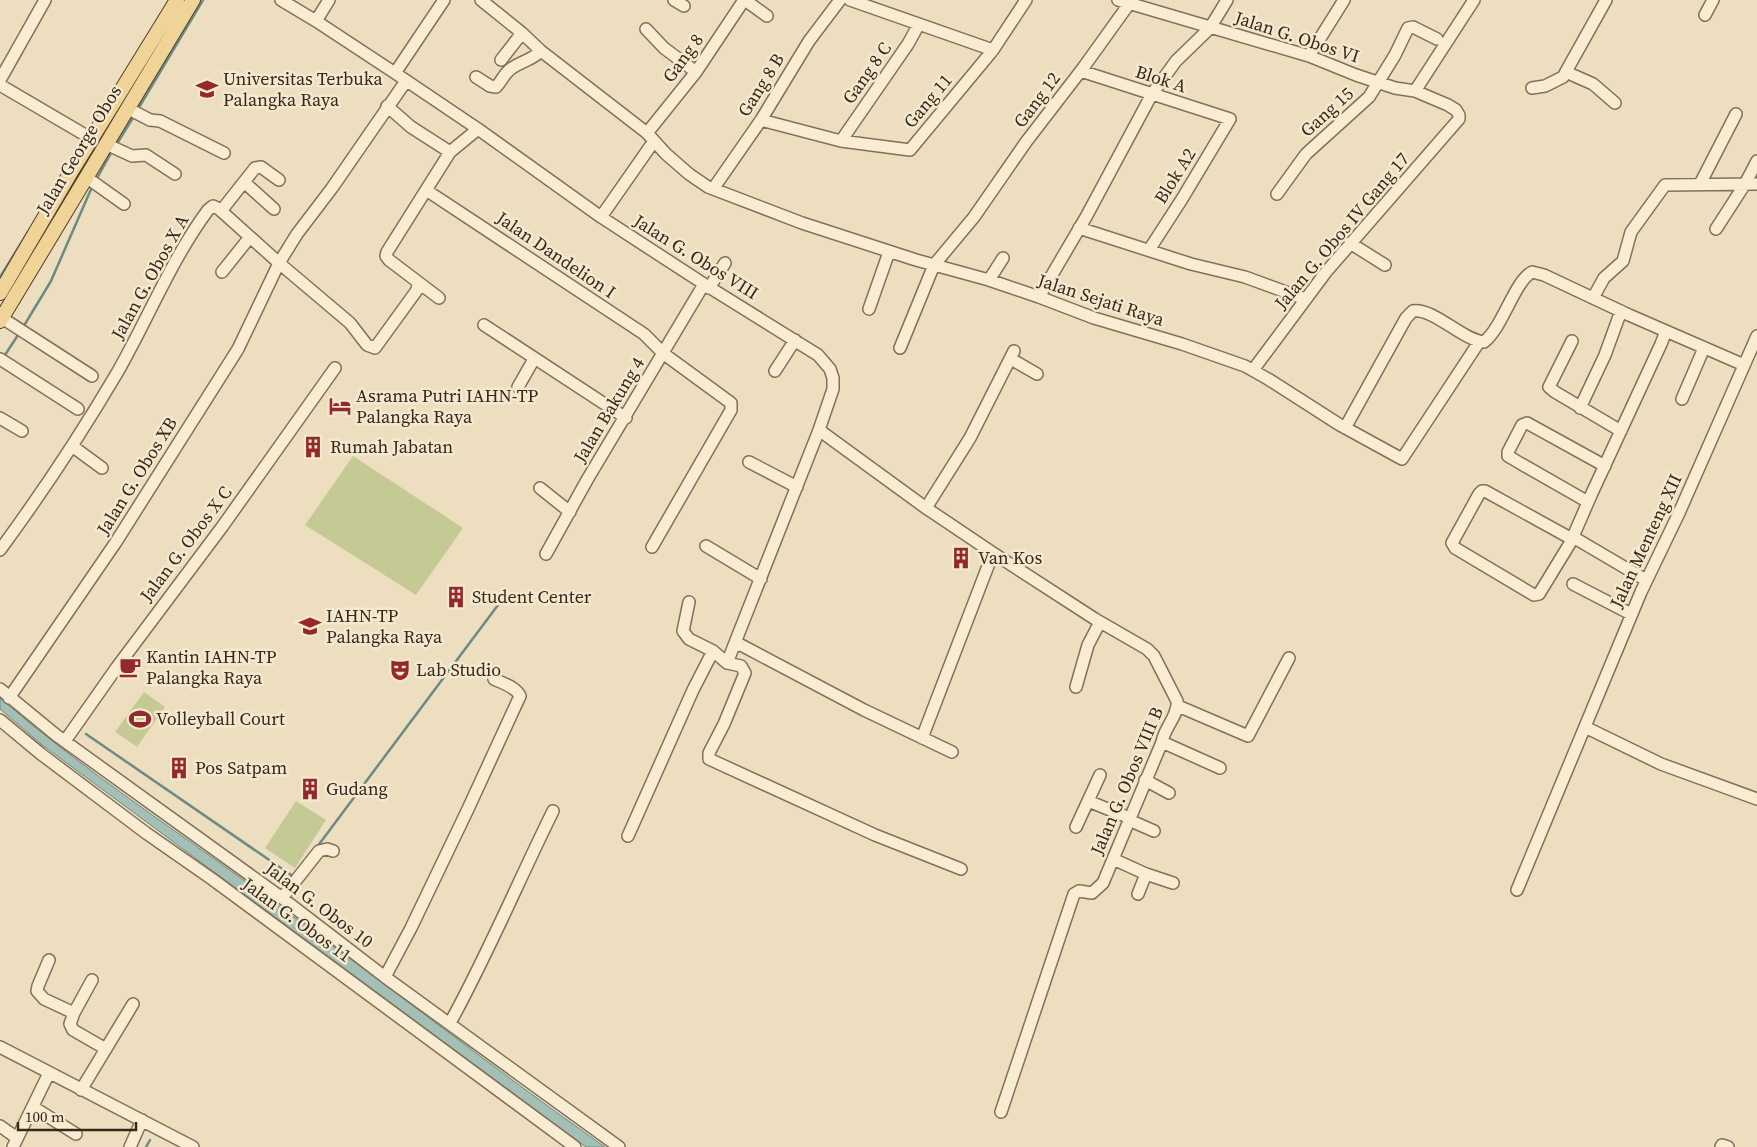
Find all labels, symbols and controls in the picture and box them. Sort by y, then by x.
street label: Jalan G. Obos VI [1231,4,1363,68]
street label: Gang 8 [656,28,709,87]
street label: Gang 8 C [836,37,897,109]
street label: Gang 8 B [731,48,790,121]
street label: Blok A [1132,59,1190,98]
place label: Universitas Terbuka Palangka Raya [223,66,383,112]
street label: Gang 12 [1007,67,1066,133]
street label: Gang 11 [898,68,958,133]
school or university icon: Universitas Terbuka Palangka Raya [194,76,220,102]
street label: Jalan George Obos [30,80,127,220]
street label: Gang 15 [1295,81,1359,142]
street label: Blok A2 [1148,143,1201,208]
street label: Jalan G. Obos IV Gang 17 [1268,147,1415,315]
street label: Jalan Dandelion I [491,205,621,304]
street label: Jalan G. Obos VIII [628,208,764,305]
street label: Jalan G. Obos X A [104,210,194,345]
street label: Jalan Sejati Raya [1034,267,1168,332]
street label: Jalan Bakung 4 [567,352,650,468]
place label: Asrama Putri IAHN-TP Palangka Raya [356,383,539,429]
hotel icon: Asrama Putri IAHN-TP Palangka Raya [327,393,353,419]
street label: Jalan G. Obos XB [90,412,183,540]
building icon: Rumah Jabatan [300,434,326,460]
place label: Rumah Jabatan [330,434,453,459]
street label: Jalan Menteng XII [1603,470,1688,613]
street label: Jalan G. Obos X C [133,481,237,607]
building icon: Van Kos [948,545,974,571]
place label: Van Kos [978,545,1042,570]
building icon: Student Center [443,584,469,610]
place label: Student Center [472,584,592,609]
place label: IAHN-TP Palangka Raya [326,603,443,649]
school or university icon: IAHN-TP Palangka Raya [297,613,323,639]
place label: Kantin IAHN-TP Palangka Raya [146,644,277,690]
cafe icon: Kantin IAHN-TP Palangka Raya [117,654,143,680]
theatre icon: Lab Studio [387,657,413,683]
place label: Lab Studio [416,657,501,682]
street label: Jalan G. Obos VIII B [1084,703,1169,860]
sports icon: Volleyball Court [127,706,153,732]
place label: Volleyball Court [156,706,285,731]
building icon: Pos Satpam [166,755,192,781]
place label: Pos Satpam [195,755,287,780]
building icon: Gudang [297,776,323,802]
place label: Gudang [326,776,388,801]
street label: Jalan G. Obos 10 [259,855,379,954]
street label: Jalan G. Obos 11 [237,871,357,968]
scale bar [18,1100,135,1132]
text: 100 m [25,1106,65,1127]

